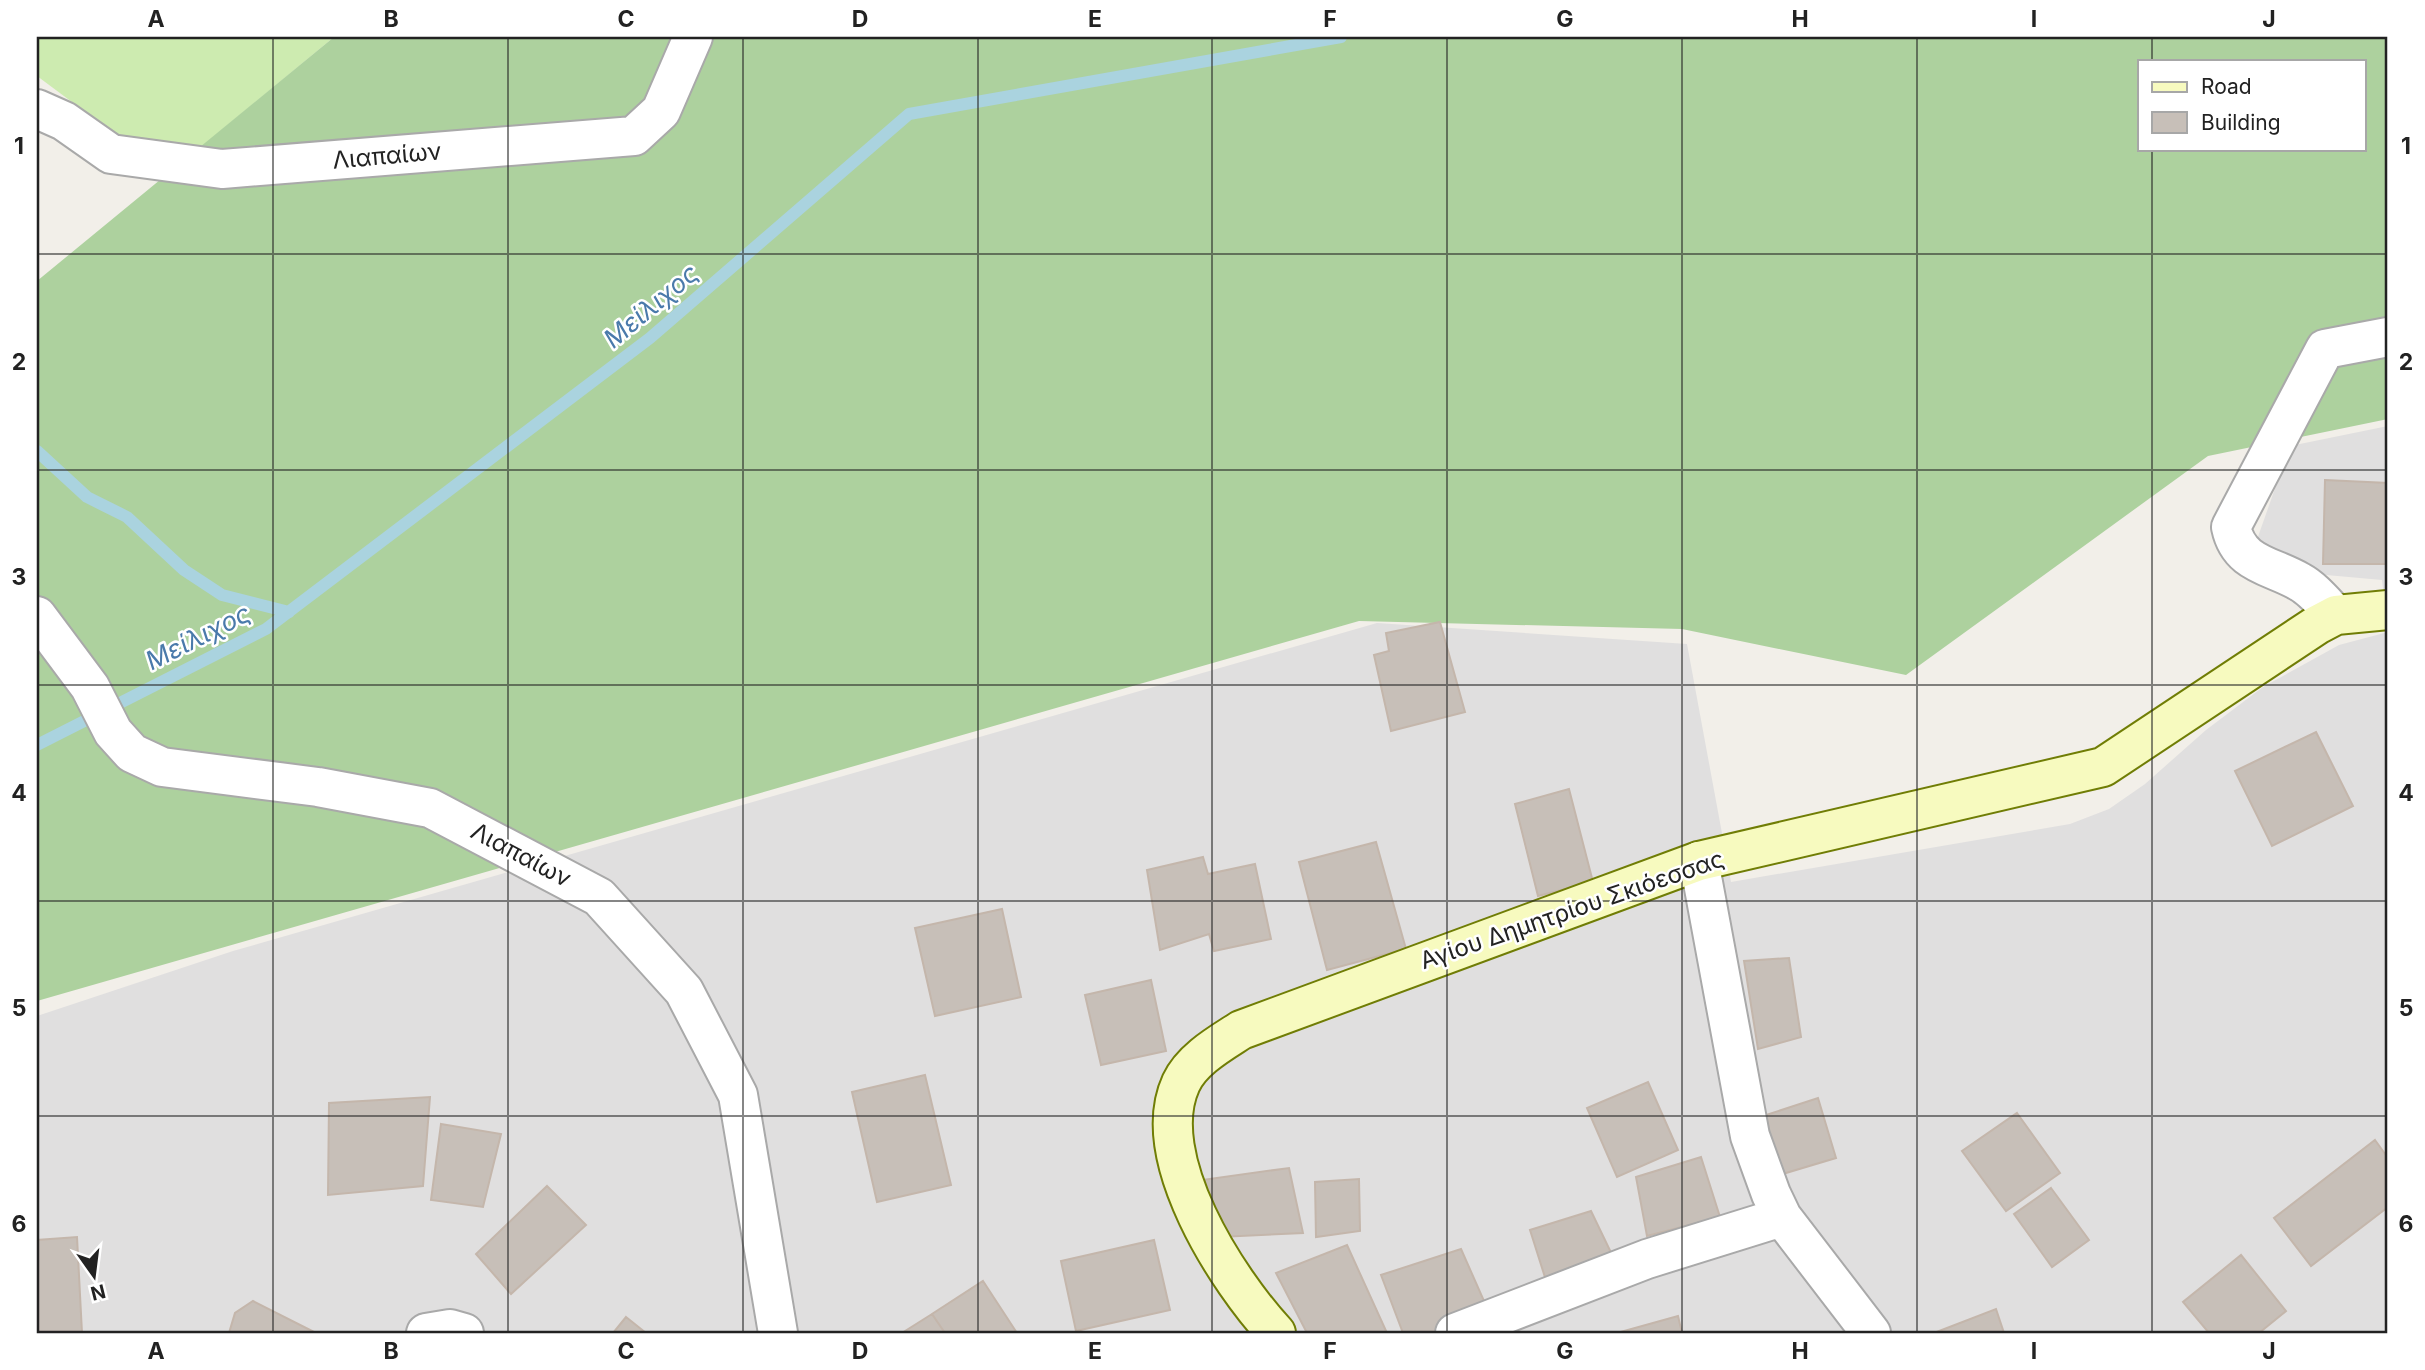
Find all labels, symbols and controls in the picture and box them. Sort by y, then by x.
text: A [147,5,165,33]
text: B [383,5,399,33]
text: C [617,5,635,33]
text: D [852,5,868,33]
text: E [1088,5,1102,33]
text: F [1323,5,1337,33]
text: G [1556,5,1574,33]
text: H [1791,5,1809,33]
text: I [2031,5,2037,33]
text: J [2262,5,2276,33]
legend [2138,60,2366,150]
text: Road [2201,74,2252,99]
text: Building [2201,110,2281,135]
text: 1 [14,132,24,160]
text: 1 [2401,132,2411,160]
street label: Λιαπαίων [331,136,443,175]
water label: Μείλιχος [597,257,704,354]
text: 2 [12,348,26,376]
text: 2 [2399,348,2413,376]
text: 3 [12,563,26,591]
text: 3 [2399,563,2413,591]
water label: Μείλιχος [140,597,256,676]
text: 4 [11,779,27,807]
text: 4 [2398,779,2414,807]
street label: Λιαπαίων [466,816,576,893]
street label: Αγίου Δημητρίου Σκιόεσσας [1416,844,1728,975]
text: 5 [12,994,26,1022]
text: 5 [2399,994,2413,1022]
text: 6 [12,1210,26,1238]
text: 6 [2399,1210,2413,1238]
north arrow [60,1240,130,1310]
text: N [88,1279,108,1305]
text: A [147,1337,165,1365]
text: B [383,1337,399,1365]
text: C [617,1337,635,1365]
text: D [852,1337,868,1365]
text: E [1088,1337,1102,1365]
text: F [1323,1337,1337,1365]
text: G [1556,1337,1574,1365]
text: H [1791,1337,1809,1365]
text: I [2031,1337,2037,1365]
text: J [2262,1337,2276,1365]

